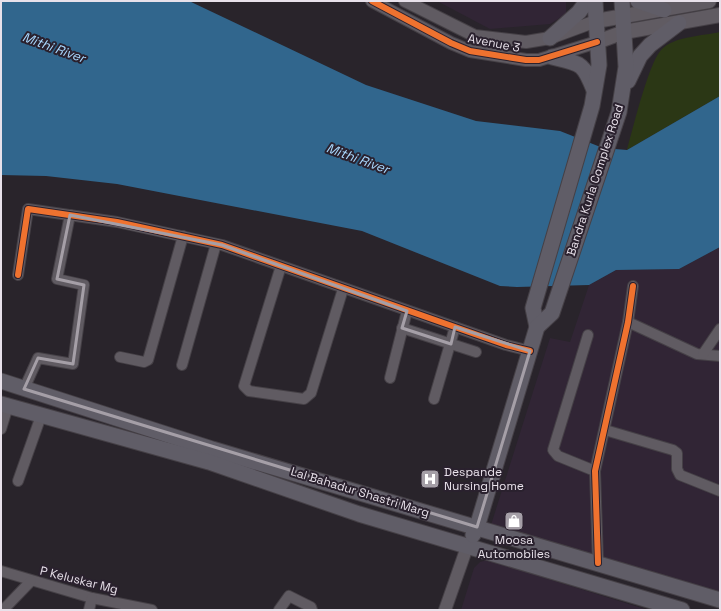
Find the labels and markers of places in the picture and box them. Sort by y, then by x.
place label: Despande Nursing Home [444,464,524,494]
hospital icon: Despande Nursing Home [419,468,441,490]
shop icon: Moosa Automobiles [503,510,525,532]
place label: Moosa Automobiles [478,532,550,562]

